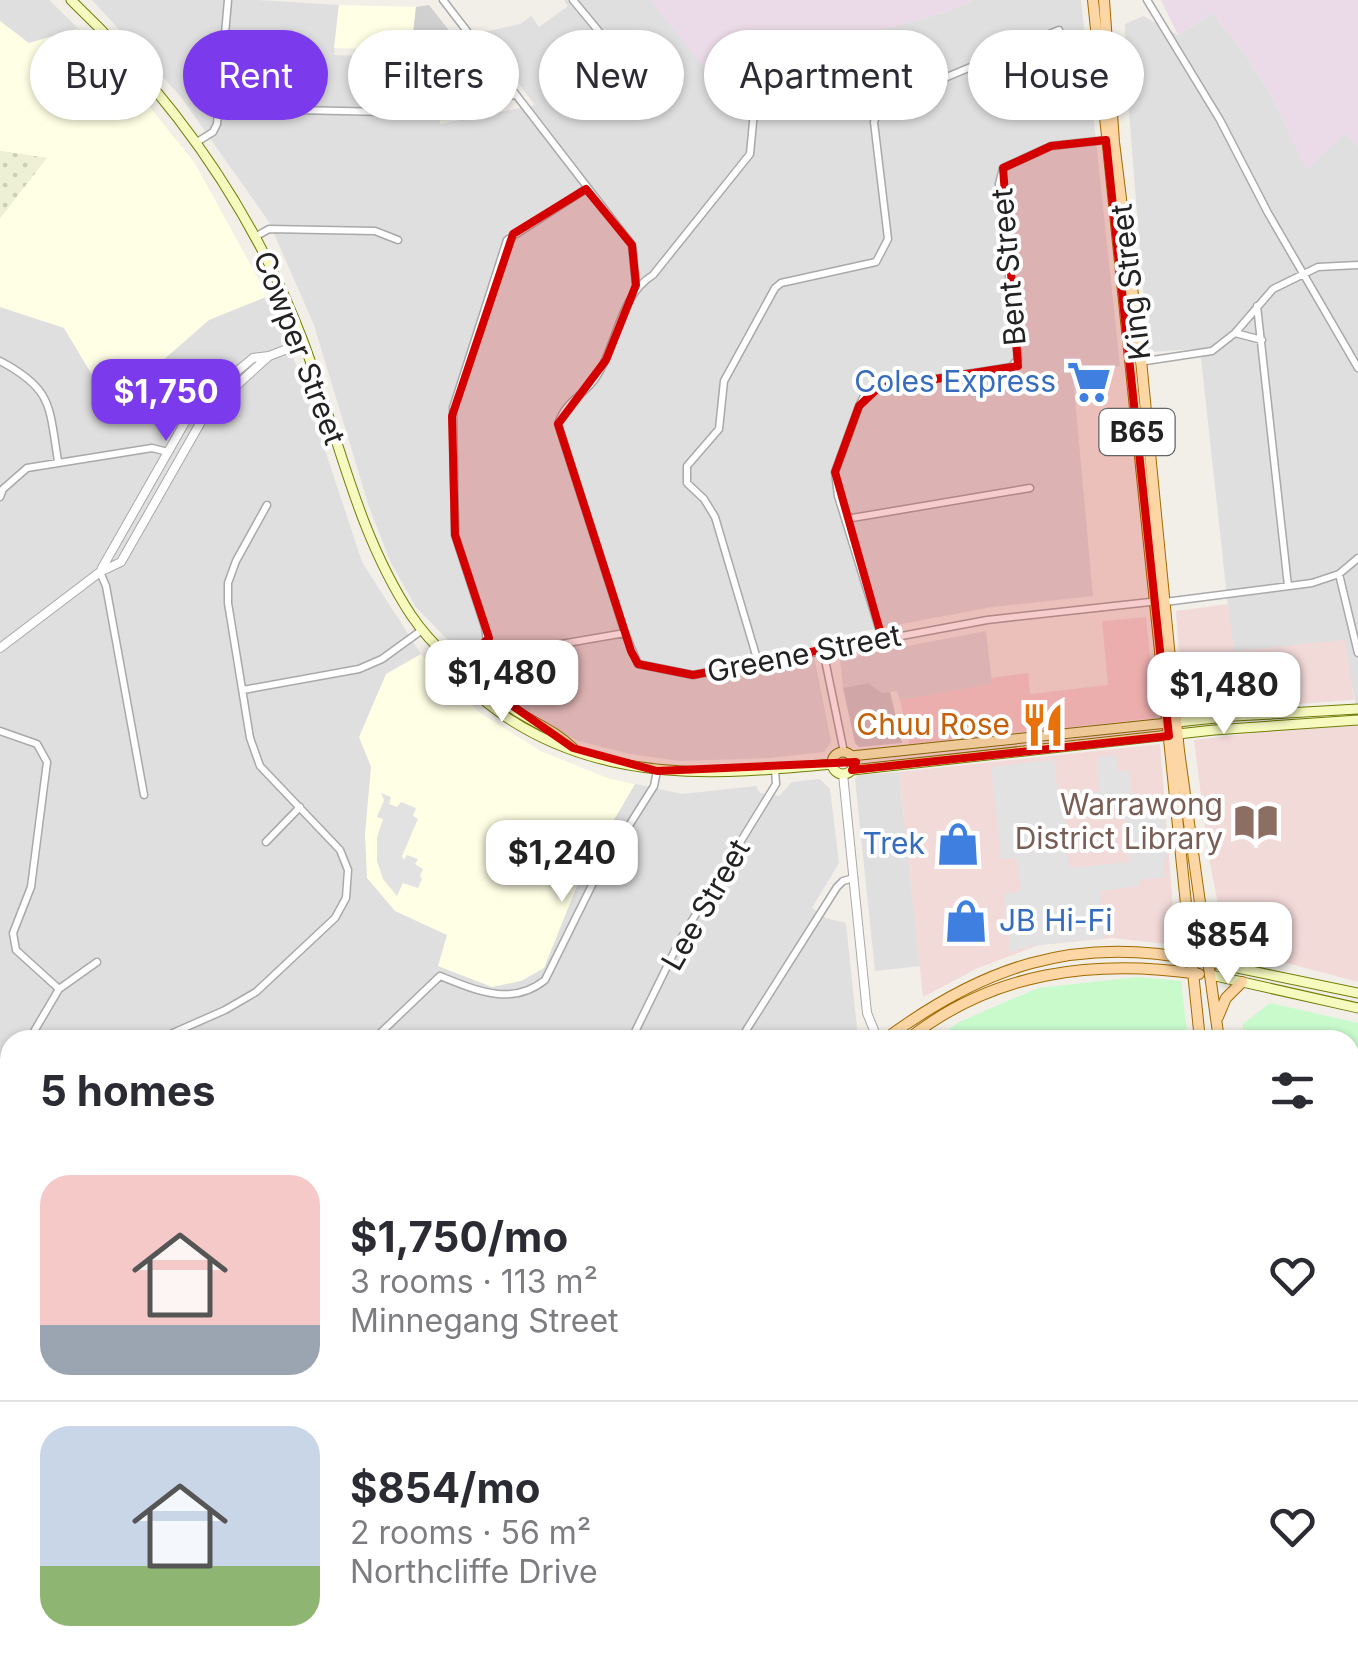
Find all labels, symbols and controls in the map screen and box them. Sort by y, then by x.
chip: Buy [30,30,163,120]
chip: Rent [183,30,328,120]
chip: Filters [348,30,519,120]
chip: New [539,30,684,120]
chip: Apartment [704,30,948,120]
chip: House [968,30,1144,120]
street label: Bent Street [983,187,1033,347]
street label: King Street [1103,202,1157,362]
street label: Cowper Street [247,246,353,450]
supermarket icon: Coles Express [1065,358,1113,406]
pin: $1,750 [85,359,247,444]
place label: Coles Express [854,363,1056,399]
text: $1,750 [114,372,218,411]
road number: B65 [1100,409,1174,455]
street label: Greene Street [704,617,904,689]
pin: $1,480 [421,640,583,725]
pin: $1,480 [1143,652,1305,737]
text: $1,480 [447,653,557,692]
text: $1,480 [1169,665,1279,704]
restaurant icon: Chuu Rose [1019,701,1067,749]
place label: Chuu Rose [856,706,1010,742]
place label: Warrawong District Library [1015,786,1223,856]
library icon: Warrawong District Library [1232,798,1280,846]
pin: $1,240 [481,820,643,905]
shop icon: Trek [934,820,982,868]
place label: Trek [863,825,926,861]
text: $1,240 [508,833,616,872]
street label: Lee Street [653,833,757,976]
shop icon: JB Hi-Fi [942,897,990,945]
place label: JB Hi-Fi [999,902,1113,938]
pin: $854 [1169,902,1287,987]
text: $854 [1186,915,1270,954]
icon: filters [1265,1063,1320,1118]
text: 5 homes [40,1065,216,1116]
text: $1,750/mo [350,1211,568,1262]
icon: home [120,1215,240,1335]
icon: heart [1265,1248,1320,1303]
text: 3 rooms · 113 m² [350,1262,598,1301]
text: Minnegang Street [350,1301,619,1340]
text: $854/mo [350,1462,540,1513]
icon: home [120,1466,240,1586]
icon: heart [1265,1499,1320,1554]
text: 2 rooms · 56 m² [350,1513,591,1552]
text: Northcliffe Drive [350,1552,598,1591]

